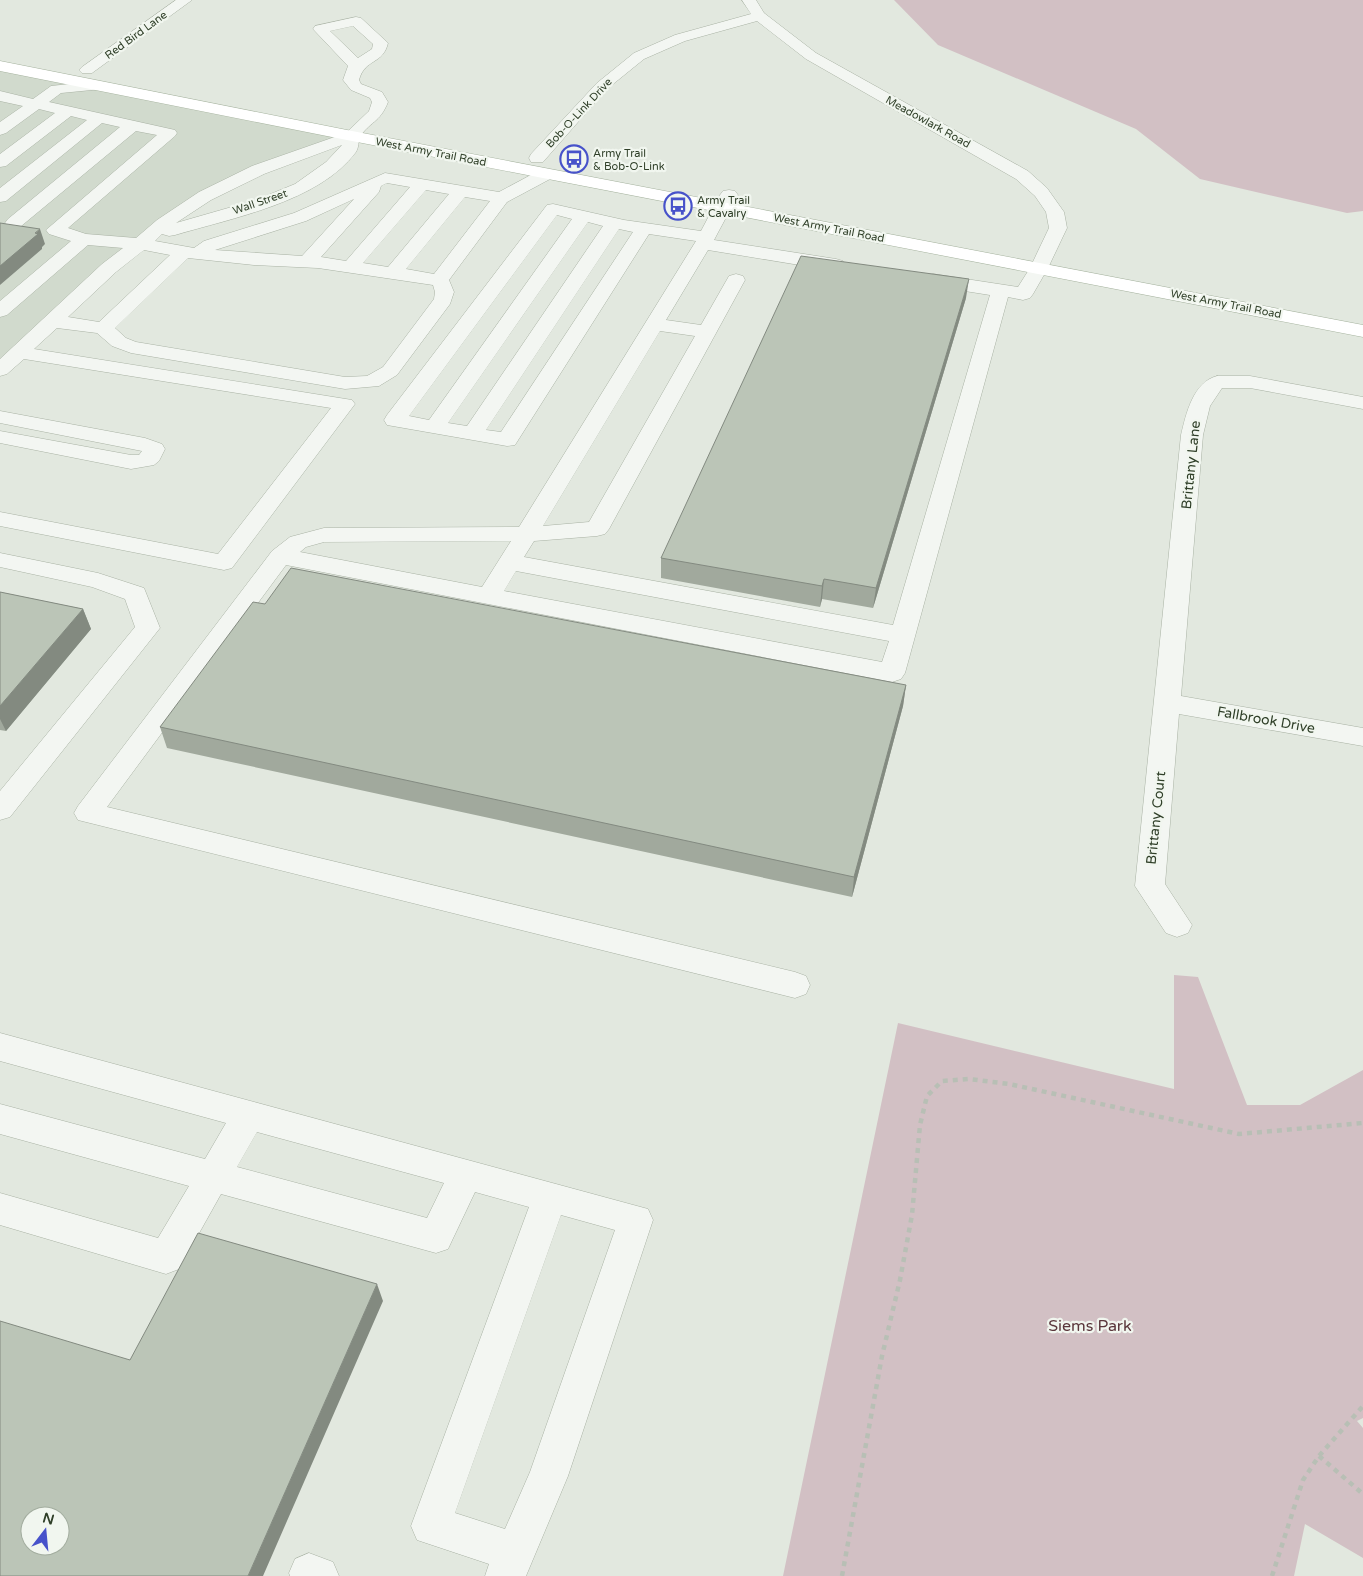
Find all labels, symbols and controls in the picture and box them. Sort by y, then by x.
street label: Red Bird Lane [102,8,170,62]
street label: Bob-O-Link Drive [543,75,615,151]
street label: Meadowlark Road [883,93,973,151]
street label: West Army Trail Road [374,135,488,169]
bus stop icon: Army Trail & Bob-O-Link [559,144,589,174]
place label: Army Trail & Bob-O-Link [593,147,665,173]
street label: Wall Street [231,187,289,217]
bus stop icon: Army Trail & Cavalry [663,191,693,221]
place label: Army Trail & Cavalry [697,194,750,220]
street label: West Army Trail Road [772,211,886,245]
street label: West Army Trail Road [1169,287,1283,321]
street label: Brittany Lane [1178,420,1204,510]
street label: Fallbrook Drive [1216,703,1316,737]
street label: Brittany Court [1143,770,1169,866]
park label: Siems Park [1048,1316,1132,1336]
north arrow [20,1506,70,1556]
text: N [41,1509,56,1529]

